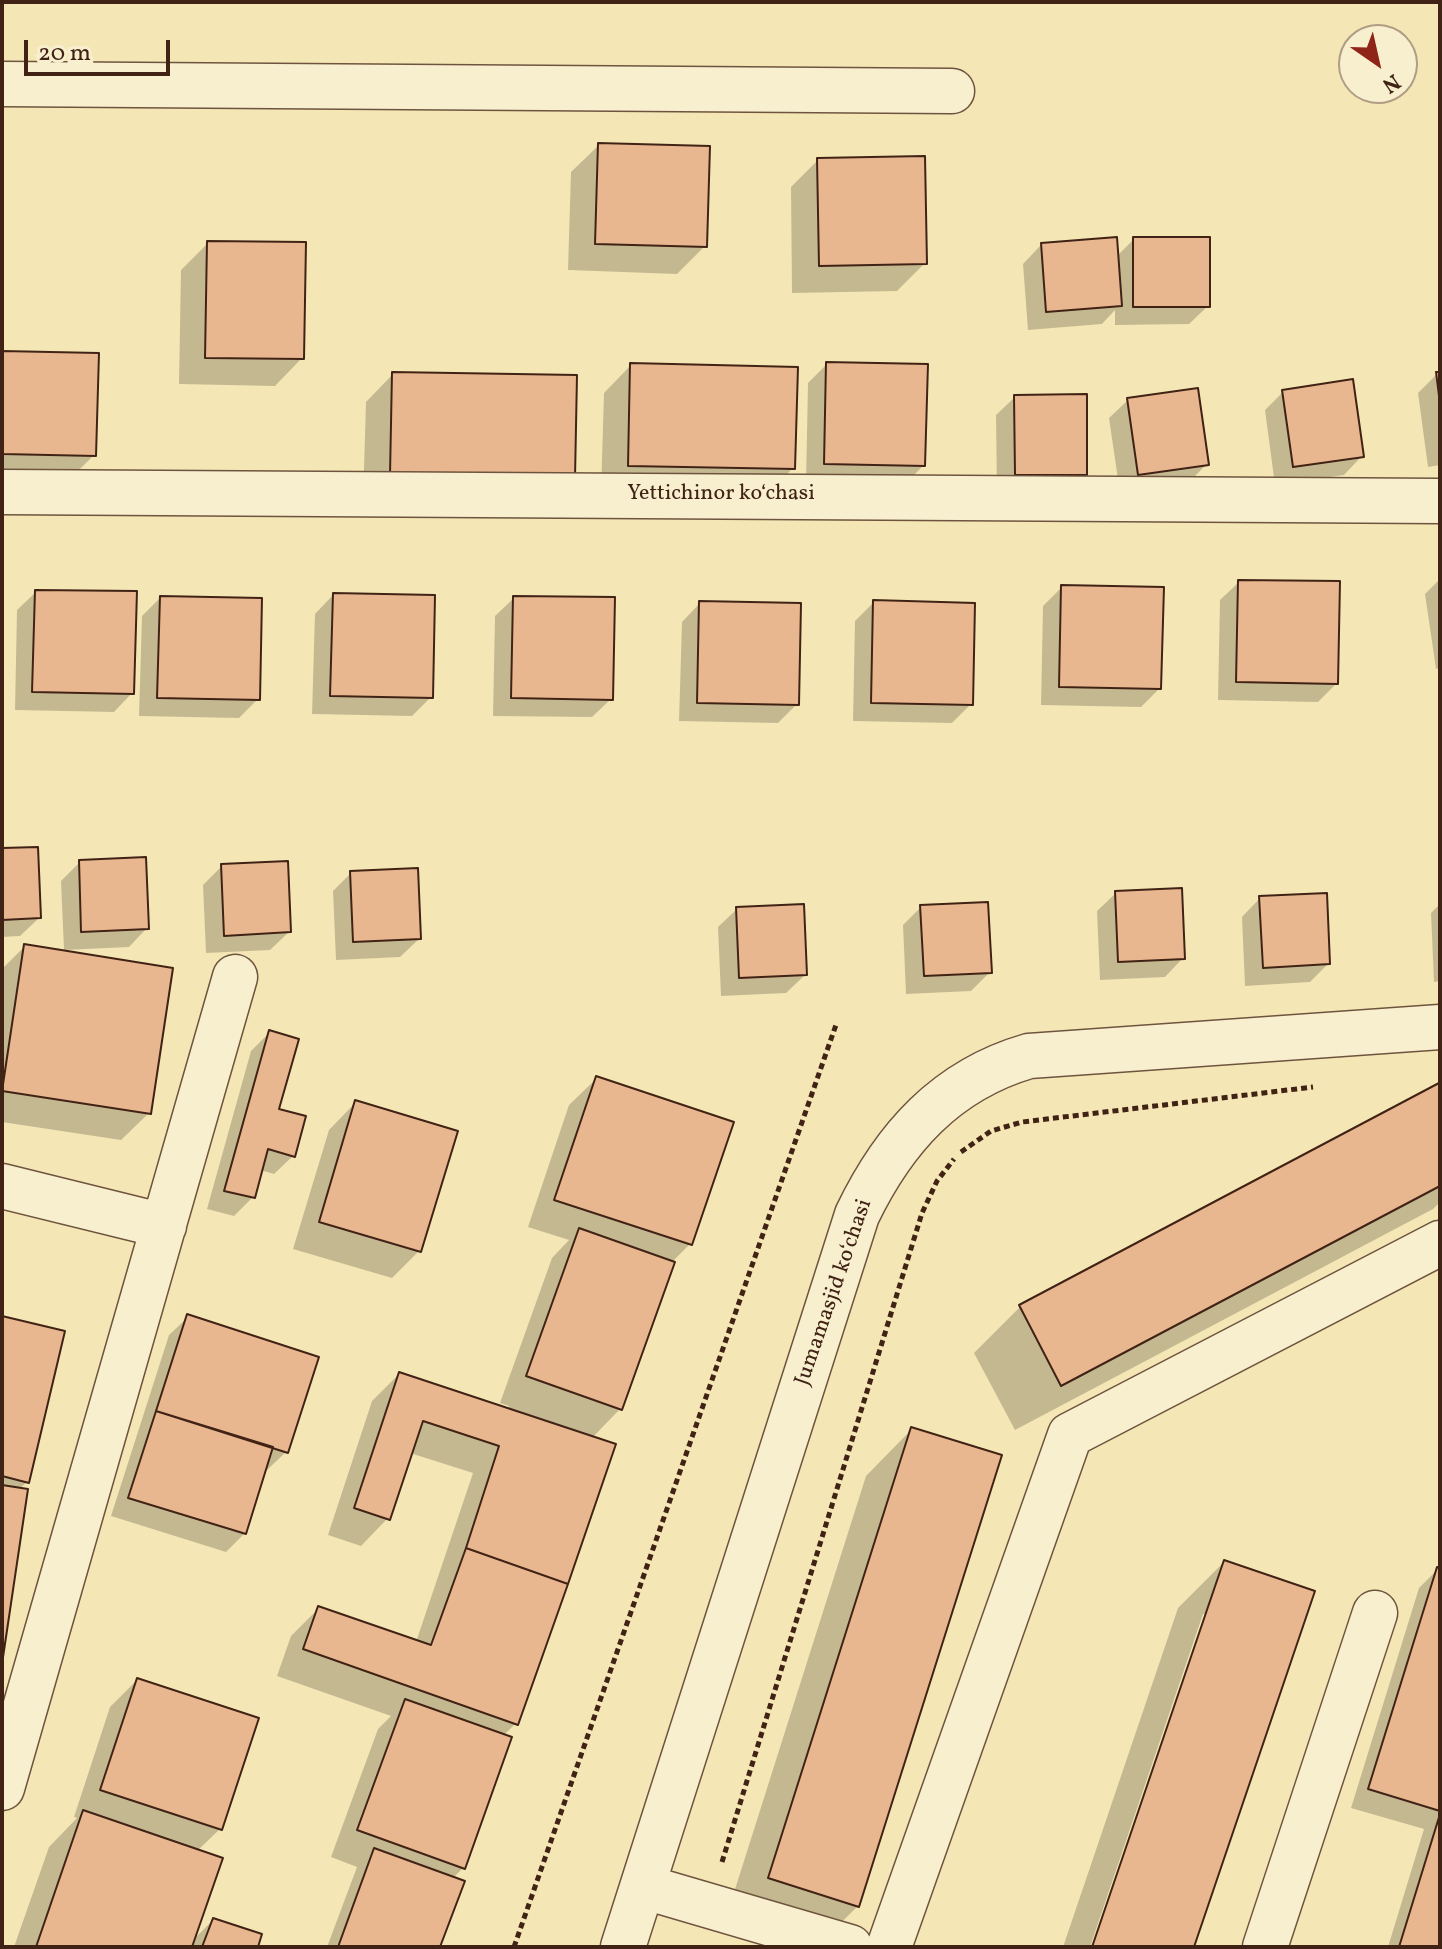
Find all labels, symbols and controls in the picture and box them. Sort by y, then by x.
scale bar [28,24,174,74]
north arrow [1338,24,1418,104]
text: 20 m [38,37,91,71]
text: N [1375,65,1406,100]
street label: Yettichinor ko‘chasi [627,482,815,508]
street label: Jumamasjid koʻchasi [791,1196,879,1390]

